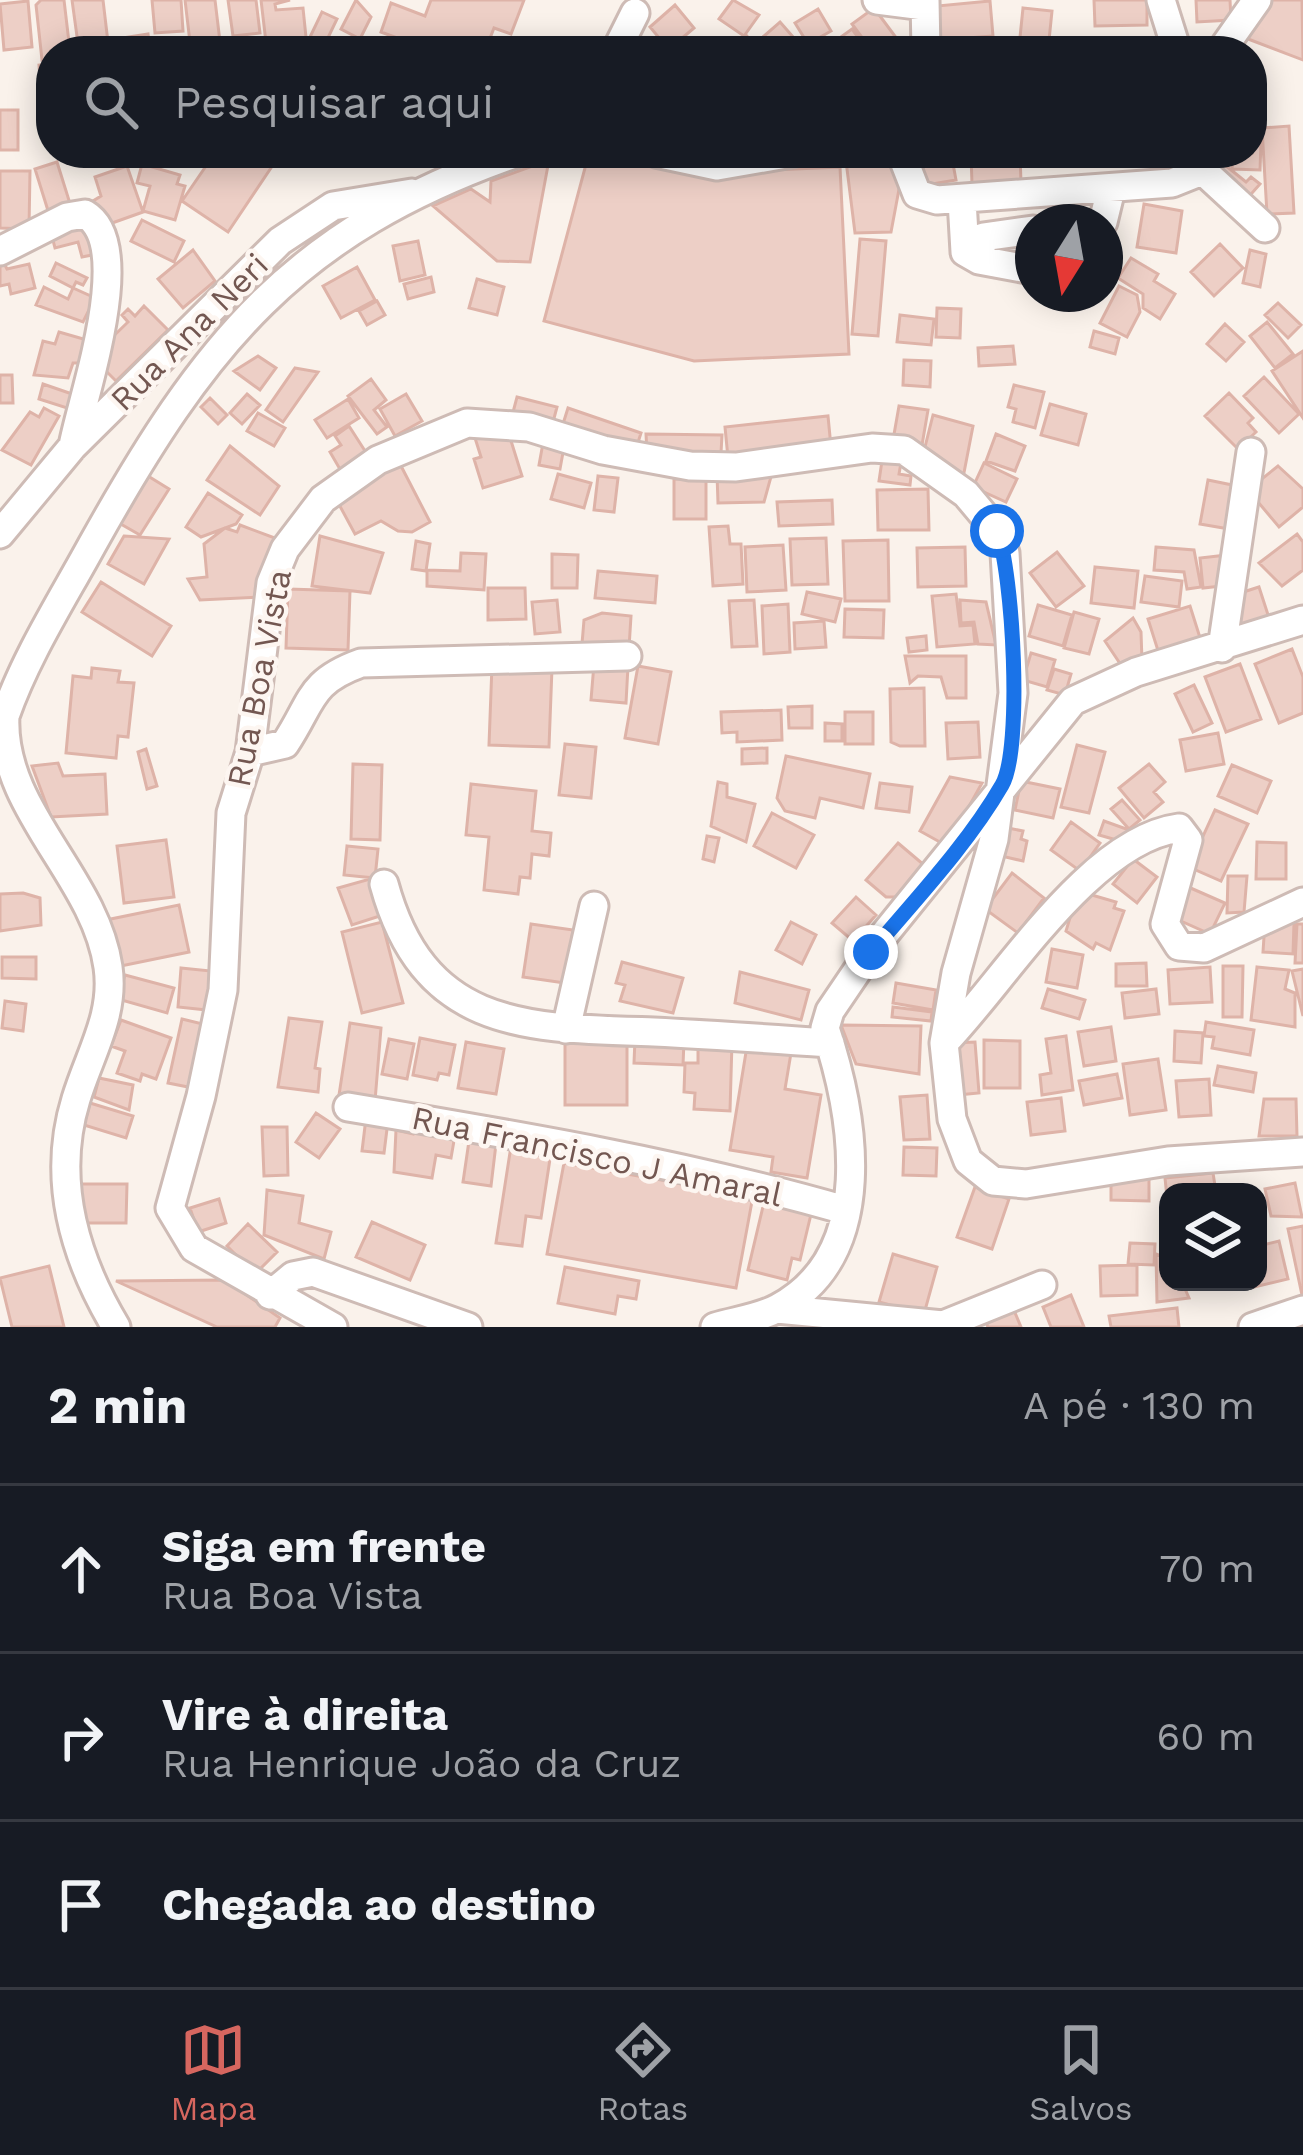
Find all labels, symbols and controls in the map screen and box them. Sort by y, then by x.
search box [36,36,1267,168]
icon: search [78,69,144,135]
text: Pesquisar aqui [174,76,494,129]
north arrow [1015,204,1123,312]
street label: Rua Ana Neri [102,245,276,419]
route start [970,504,1024,558]
street label: Rua Boa Vista [219,566,299,790]
route end [844,925,898,979]
street label: Rua Francisco J Amaral [408,1098,786,1214]
map controls [1159,1183,1267,1291]
button: layers [1159,1183,1267,1291]
text: 2 min [48,1376,187,1435]
text: A pé · 130 m [1023,1383,1255,1428]
text: Siga em frente [162,1520,486,1573]
icon: ahead [48,1536,114,1602]
text: 70 m [1159,1546,1255,1591]
text: Rua Boa Vista [162,1573,423,1618]
text: Vire à direita [162,1688,448,1741]
icon: right [48,1704,114,1770]
text: 60 m [1157,1714,1255,1759]
text: Rua Henrique João da Cruz [162,1741,681,1786]
icon: arrive [48,1872,114,1938]
text: Chegada ao destino [162,1878,596,1931]
tab: Mapa [170,2017,257,2128]
tab: Rotas [597,2017,688,2128]
tab: Salvos [1029,2017,1133,2128]

